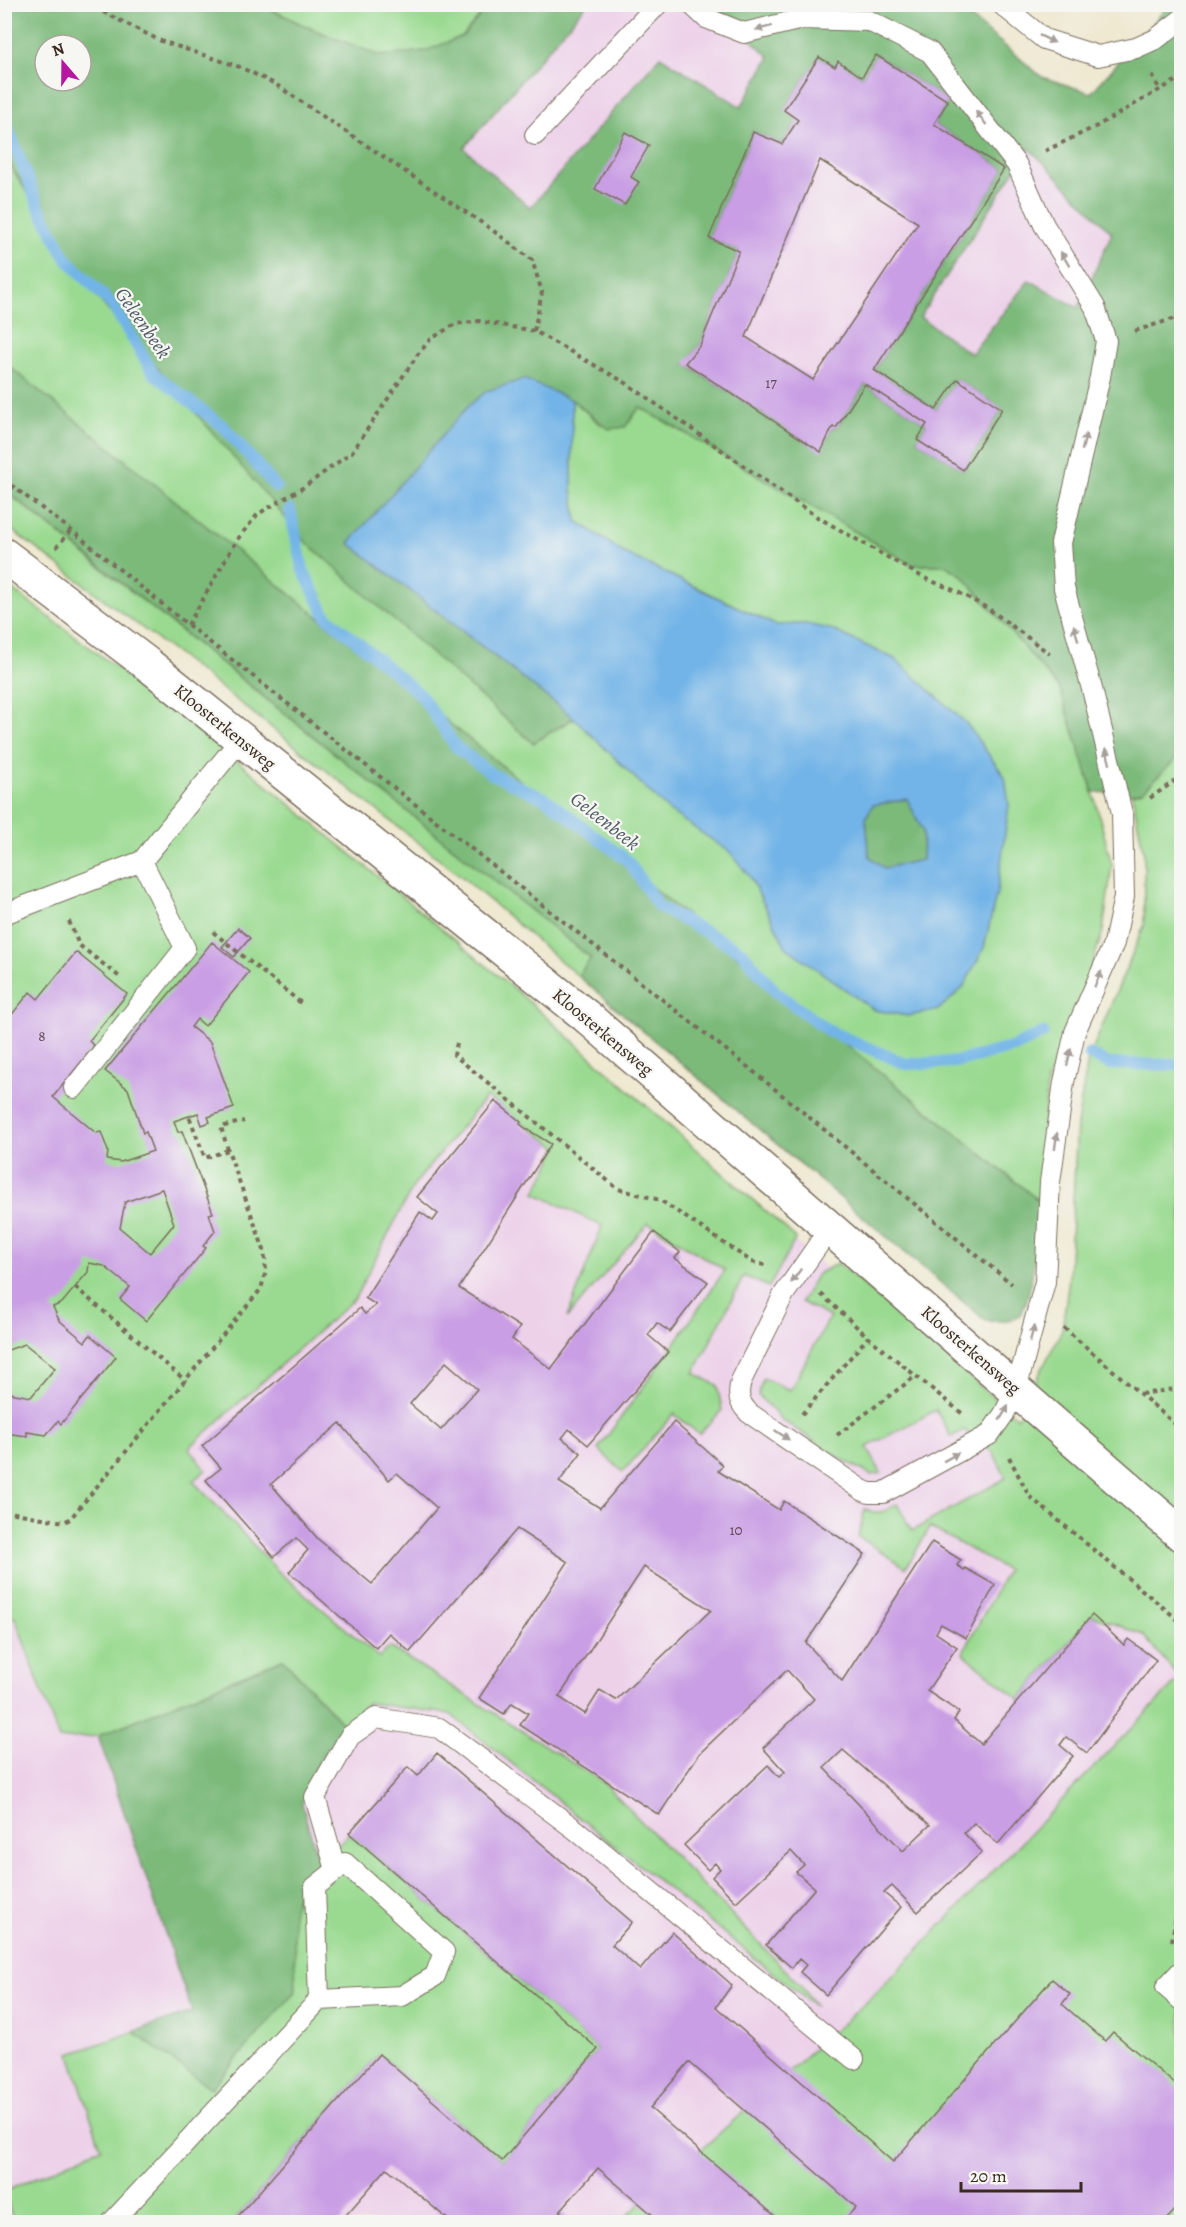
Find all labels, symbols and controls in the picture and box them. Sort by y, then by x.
one-way arrow [755,24,774,34]
north arrow [33,33,93,93]
one-way arrow [1039,35,1056,44]
text: N [49,37,68,62]
one-way arrow [976,111,988,126]
one-way arrow [1060,251,1071,267]
water label: Geleenbeek [109,282,177,364]
house number: 17 [765,373,777,393]
one-way arrow [1079,433,1089,451]
one-way arrow [1071,623,1080,641]
street label: Kloosterkensweg [169,678,281,776]
one-way arrow [1103,747,1113,765]
water label: Geleenbeek [565,785,645,857]
one-way arrow [1094,970,1103,987]
street label: Kloosterkensweg [547,983,659,1081]
house number: 8 [38,1026,46,1046]
one-way arrow [1065,1048,1075,1067]
one-way arrow [1051,1131,1060,1150]
one-way arrow [790,1267,802,1283]
street label: Kloosterkensweg [916,1300,1026,1400]
one-way arrow [1028,1325,1037,1343]
one-way arrow [998,1405,1009,1421]
one-way arrow [774,1429,790,1440]
one-way arrow [942,1452,959,1462]
house number: 10 [729,1520,743,1540]
scale bar [961,2155,1081,2193]
text: 20 m [970,2164,1007,2188]

